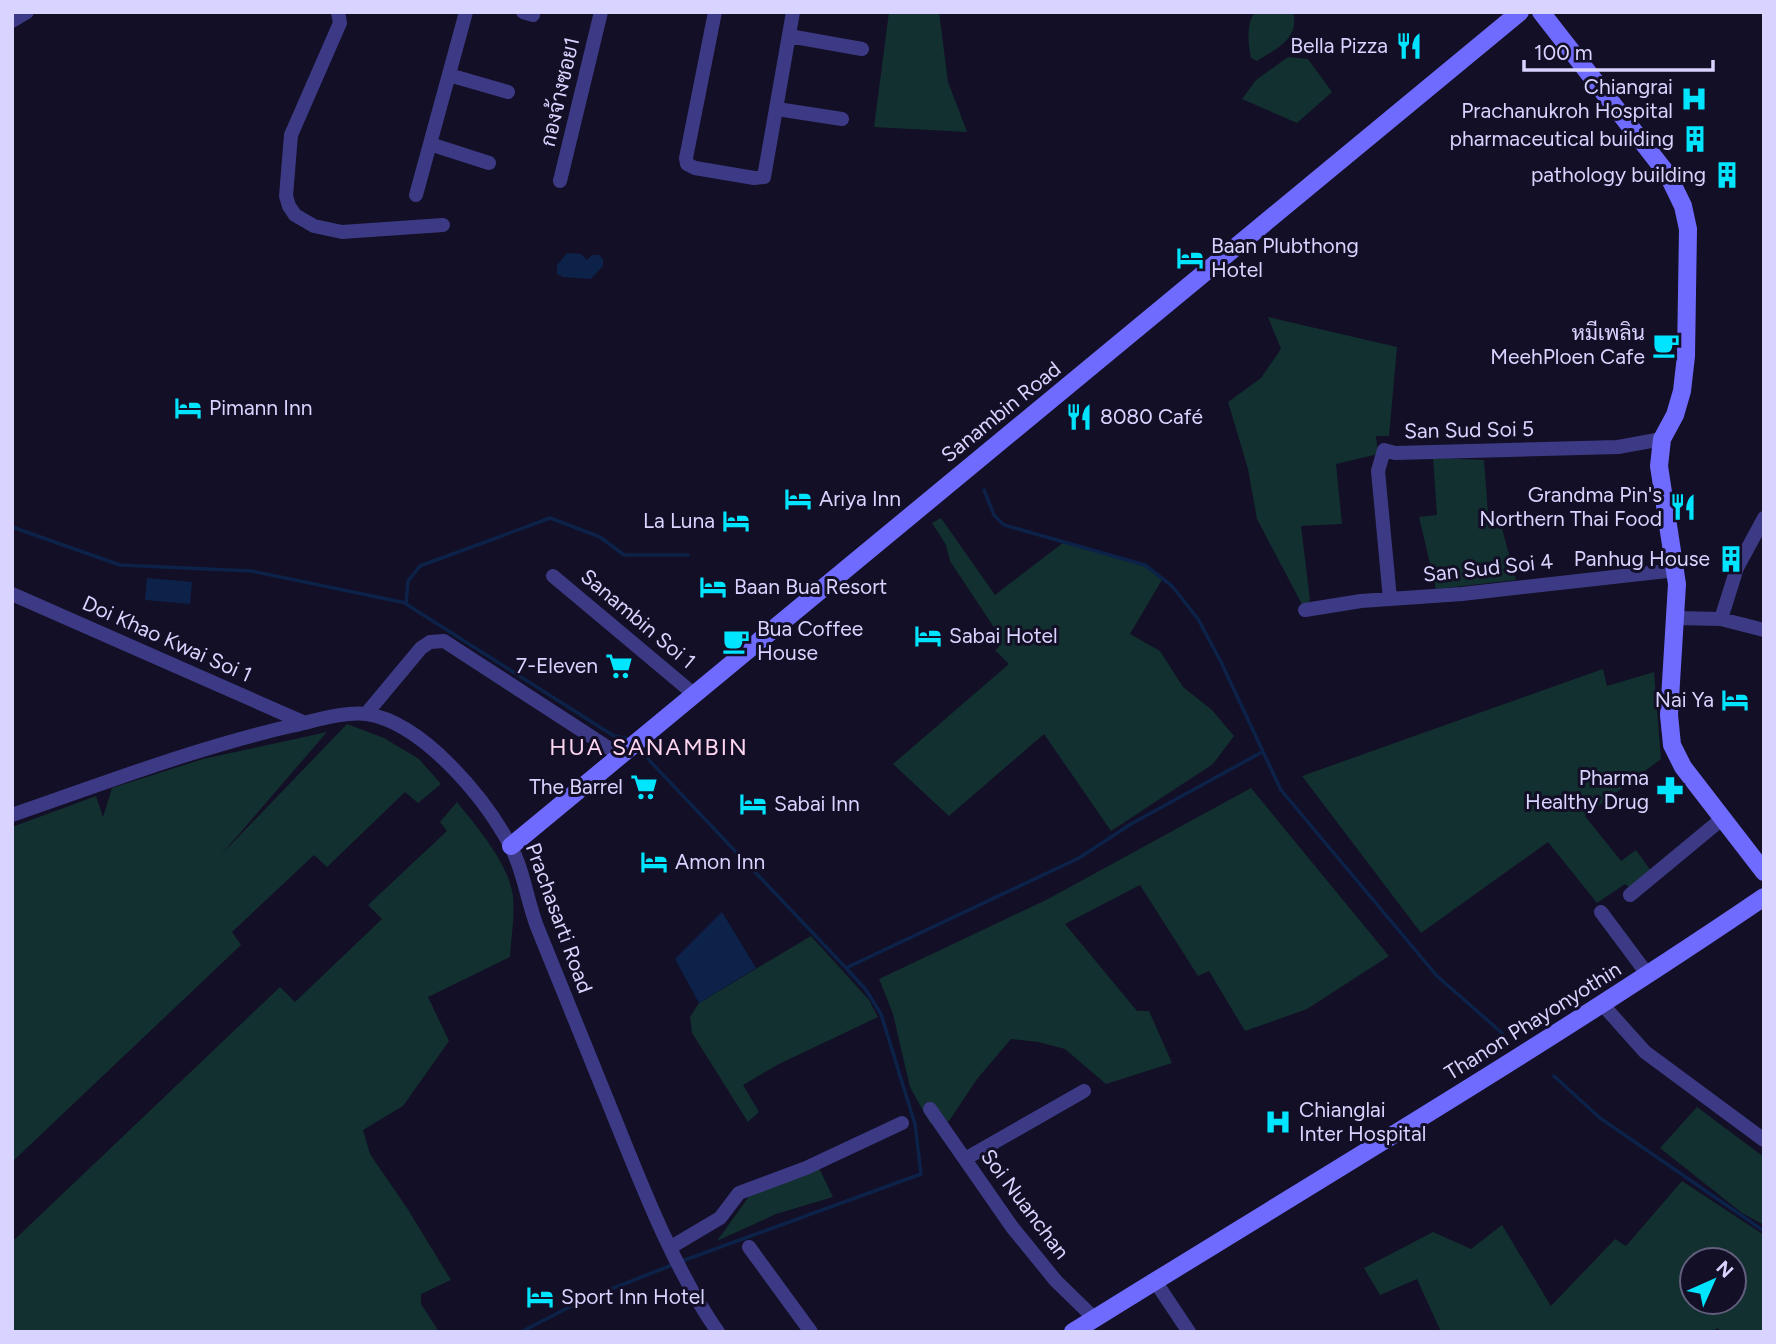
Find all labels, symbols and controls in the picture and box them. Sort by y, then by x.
scale bar [1524,28,1713,72]
restaurant icon: Bella Pizza [1394,31,1424,61]
place label: Bella Pizza [1290,33,1388,58]
street label: กองจ้างซอย1 [535,35,584,149]
text: 100 m [1534,40,1593,65]
place label: Chiangrai Prachanukroh Hospital [1461,74,1673,123]
hospital icon: Chiangrai Prachanukroh Hospital [1679,84,1709,114]
building icon: pharmaceutical building [1680,124,1710,154]
place label: pharmaceutical building [1450,126,1674,151]
building icon: pathology building [1712,160,1742,190]
place label: pathology building [1531,162,1706,187]
place label: Baan Plubthong Hotel [1211,233,1359,282]
hotel icon: Baan Plubthong Hotel [1175,243,1205,273]
place label: หมีเพลิน MeehPloen Cafe [1490,320,1645,369]
cafe icon: หมีเพลิน MeehPloen Cafe [1651,330,1681,360]
street label: Sanambin Road [936,356,1065,467]
hotel icon: Pimann Inn [173,393,203,423]
place label: Pimann Inn [209,395,312,420]
restaurant icon: 8080 Café [1064,402,1094,432]
place label: 8080 Café [1100,404,1203,429]
street label: San Sud Soi 5 [1404,416,1534,443]
place label: Grandma Pin's Northern Thai Food [1479,482,1662,531]
hotel icon: Ariya Inn [783,484,813,514]
place label: Ariya Inn [819,486,901,511]
restaurant icon: Grandma Pin's Northern Thai Food [1668,492,1698,522]
hotel icon: La Luna [721,506,751,536]
place label: La Luna [643,508,715,533]
building icon: Panhug House [1716,544,1746,574]
place label: Panhug House [1574,546,1710,571]
street label: San Sud Soi 4 [1422,548,1554,587]
street label: Sanambin Soi 1 [576,563,701,674]
hotel icon: Baan Bua Resort [698,572,728,602]
place label: Baan Bua Resort [734,574,887,599]
street label: Doi Khao Kwai Soi 1 [79,590,256,687]
place label: Bua Coffee House [757,616,863,665]
hotel icon: Sabai Hotel [913,621,943,651]
place label: Sabai Hotel [949,623,1058,648]
cafe icon: Bua Coffee House [721,626,751,656]
supermarket icon: 7-Eleven [604,651,634,681]
place label: 7-Eleven [516,653,598,678]
hotel icon: Nai Ya [1720,685,1750,715]
place label: Nai Ya [1655,687,1714,712]
district label: HUA SANAMBIN [549,733,749,761]
place label: Pharma Healthy Drug [1525,765,1649,814]
supermarket icon: The Barrel [629,772,659,802]
place label: The Barrel [529,774,623,799]
pharmacy icon: Pharma Healthy Drug [1655,775,1685,805]
hotel icon: Sabai Inn [738,789,768,819]
place label: Sabai Inn [774,791,860,816]
street label: Prachasarti Road [521,840,598,996]
hotel icon: Amon Inn [639,847,669,877]
place label: Amon Inn [675,849,765,874]
street label: Thanon Phayonyothin [1440,956,1625,1085]
place label: Chianglai Inter Hospital [1299,1097,1426,1146]
hospital icon: Chianglai Inter Hospital [1263,1107,1293,1137]
street label: Soi Nuanchan [976,1144,1075,1264]
north arrow [1678,1246,1748,1316]
text: N [1711,1256,1738,1283]
hotel icon: Sport Inn Hotel [525,1282,555,1312]
place label: Sport Inn Hotel [561,1284,705,1309]

